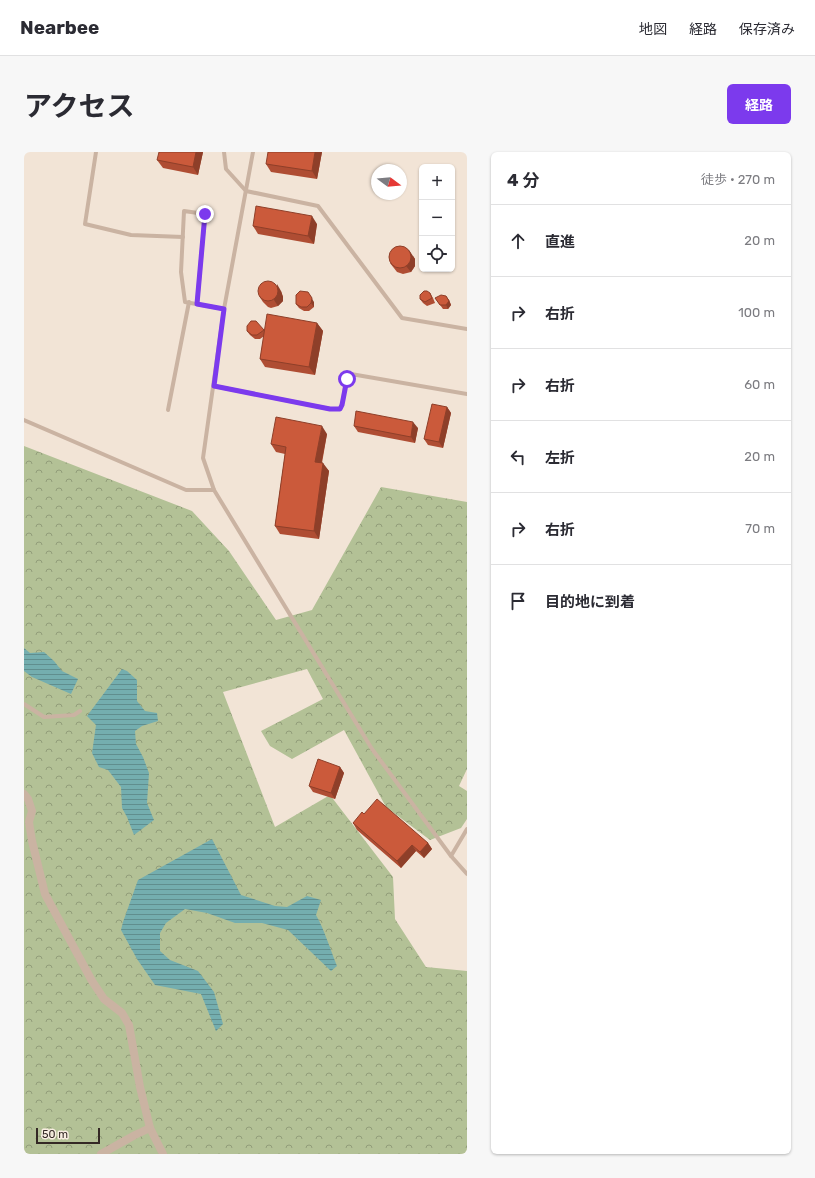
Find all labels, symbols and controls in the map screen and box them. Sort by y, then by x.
text: Nearbee [20,16,99,39]
text: 地図 [639,21,667,38]
text: 経路 [689,21,717,38]
text: 保存済み [739,21,795,38]
button: 経路 [727,84,791,124]
text: アクセス [24,90,135,123]
north arrow [371,164,407,200]
map controls [419,164,455,272]
button: + [419,164,455,200]
text: 4 分 [507,170,539,190]
text: 徒歩 · 270 m [701,172,775,187]
button: − [419,200,455,236]
route end [196,205,214,223]
icon: ahead [507,230,529,252]
text: 直進 [545,233,575,251]
text: 20 m [744,233,775,248]
button: locate [419,236,455,272]
icon: right [507,302,529,324]
text: 右折 [545,305,575,323]
text: 100 m [738,305,775,320]
route start [338,370,356,388]
icon: right [507,374,529,396]
text: 右折 [545,377,575,395]
text: 60 m [744,377,775,392]
icon: left [507,446,529,468]
text: 左折 [545,449,575,467]
text: 20 m [744,449,775,464]
icon: right [507,518,529,540]
text: 右折 [545,521,575,539]
text: 70 m [745,521,775,536]
icon: arrive [507,590,529,612]
text: 目的地に到着 [545,593,635,611]
scale bar [36,1126,100,1145]
text: 50 m [42,1128,68,1141]

